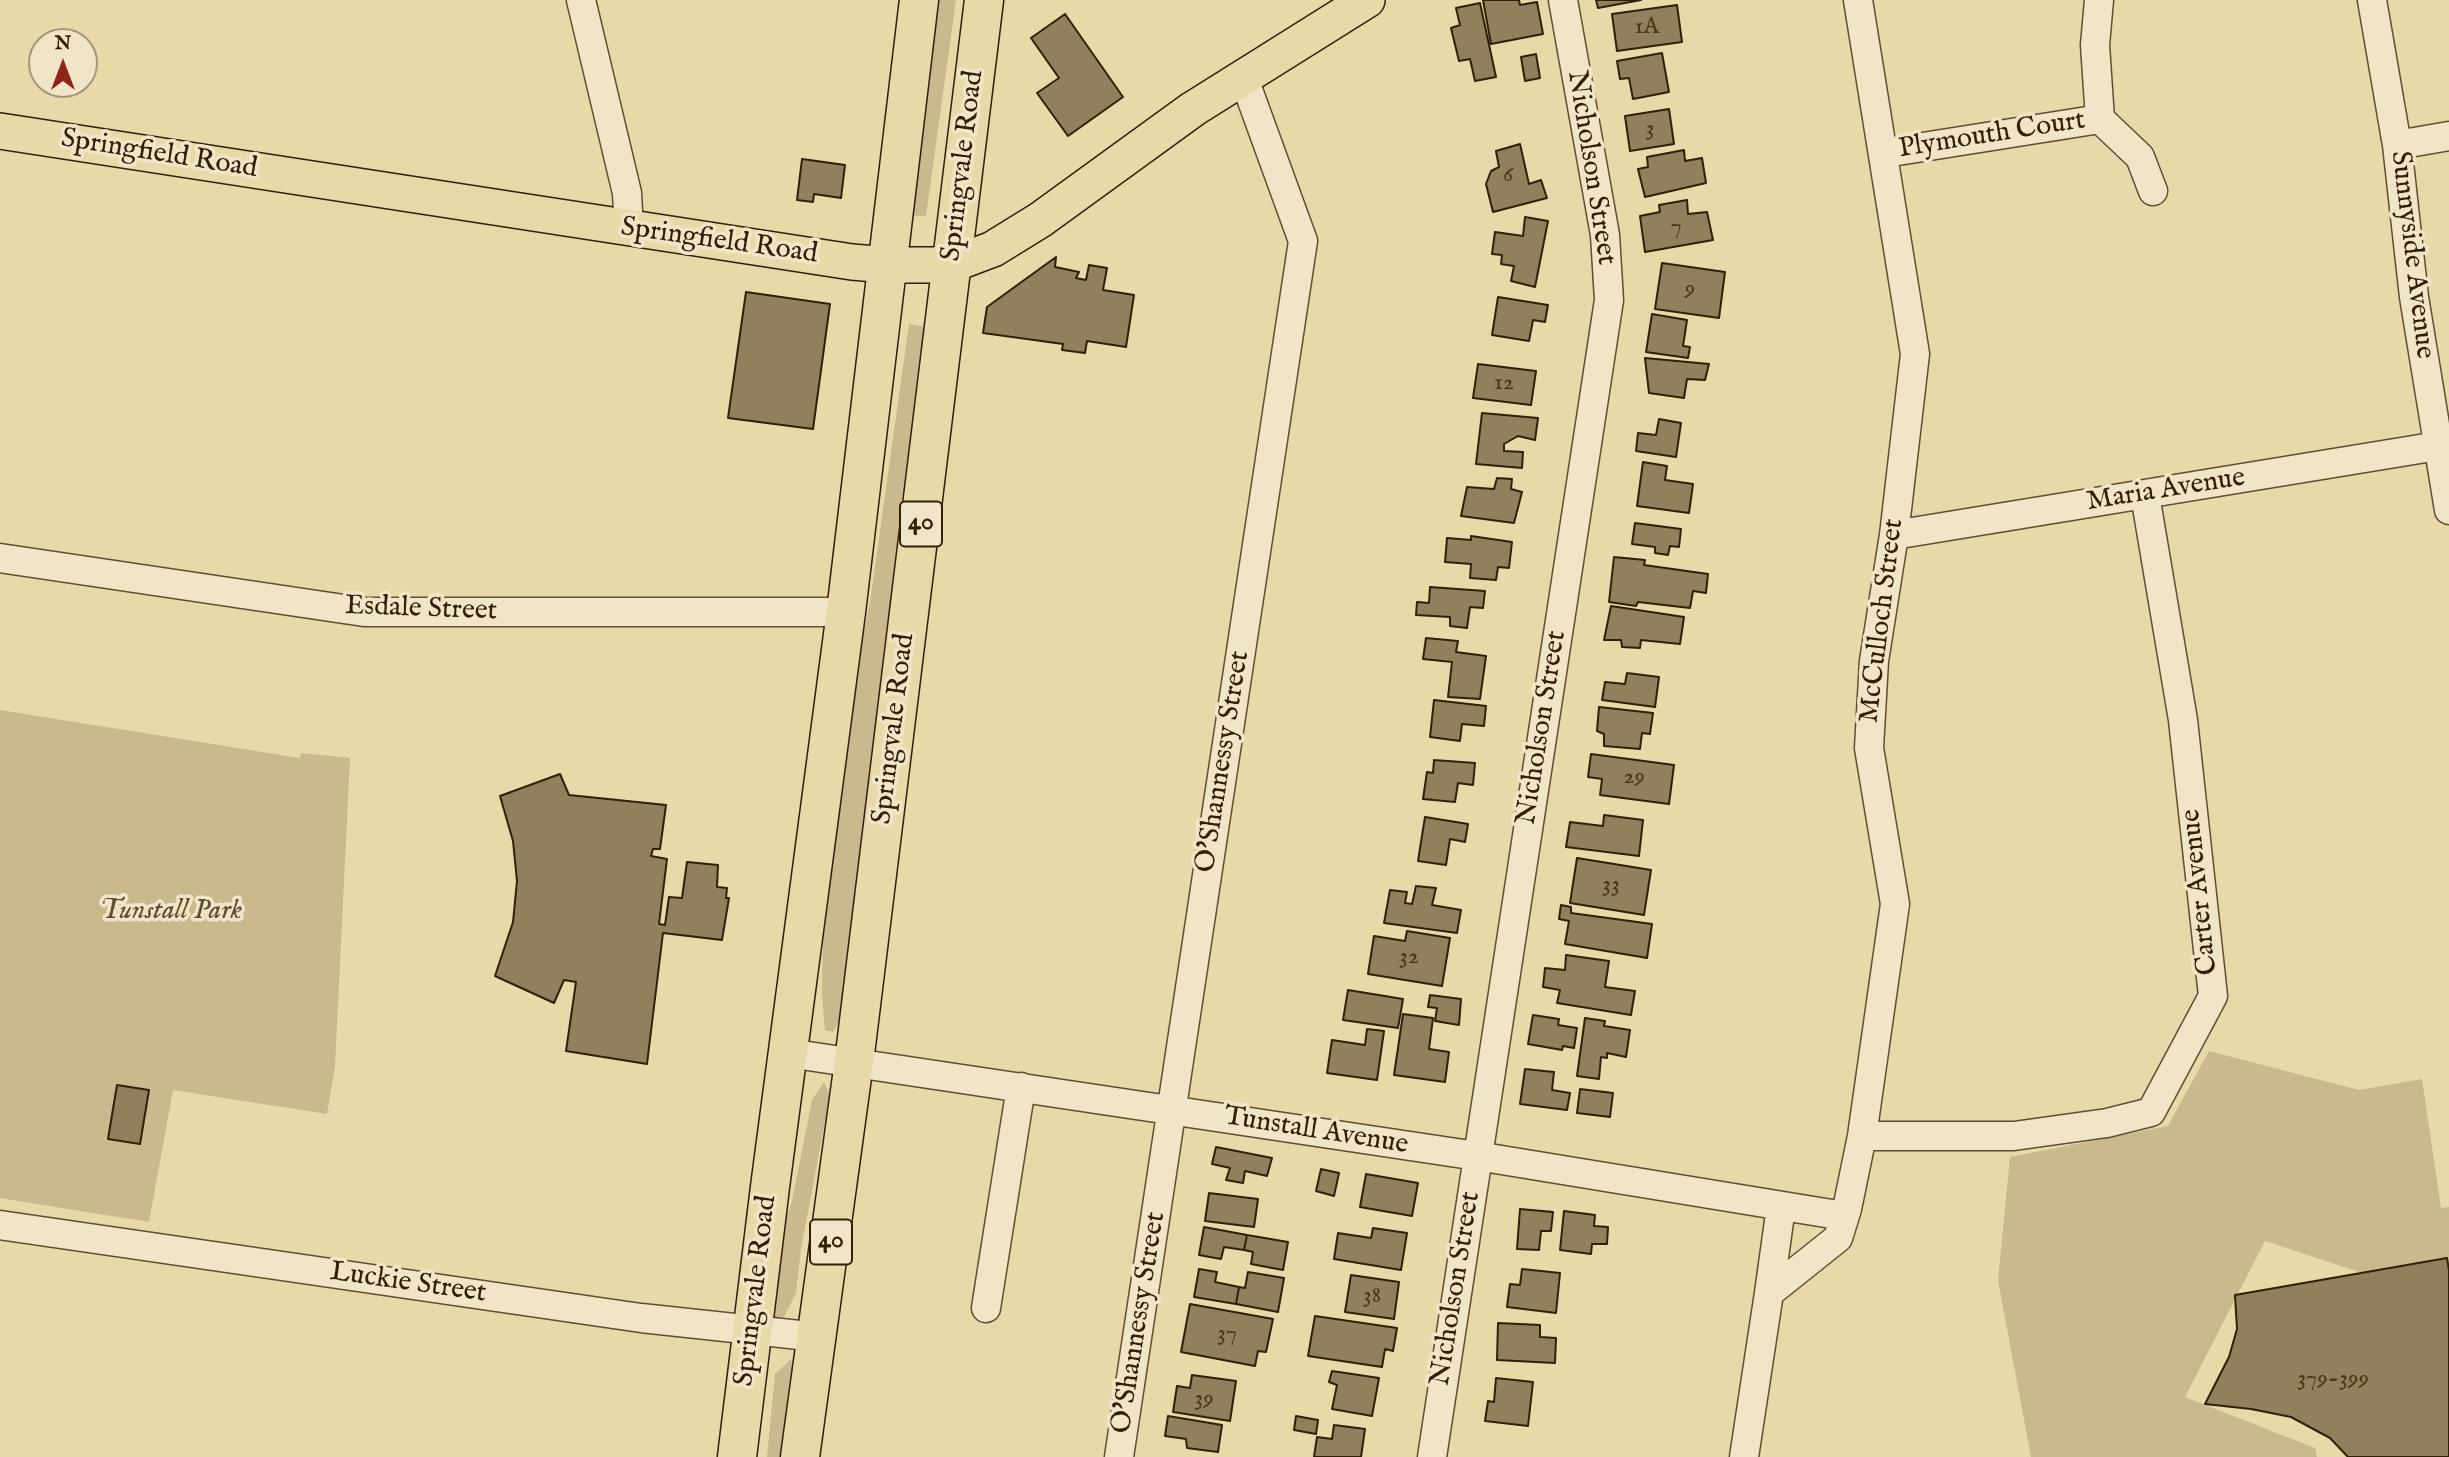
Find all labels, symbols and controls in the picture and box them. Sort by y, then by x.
house number: 1A [1634,14,1660,42]
north arrow [28,28,98,98]
text: N [55,32,71,56]
street label: Nicholson Street [1558,68,1622,268]
street label: Springvale Road [936,69,992,263]
street label: Plymouth Court [1896,105,2088,167]
house number: 3 [1646,116,1654,144]
street label: Springfield Road [58,123,260,187]
street label: Sunnyside Avenue [2382,149,2440,361]
house number: 6 [1503,162,1513,190]
street label: Springfield Road [618,212,820,272]
house number: 7 [1670,214,1682,242]
house number: 9 [1685,276,1695,304]
house number: 12 [1494,370,1514,398]
street label: Maria Avenue [2084,462,2248,520]
road number: 40 [900,502,942,546]
street label: McCulloch Street [1854,517,1912,725]
street label: Esdale Street [344,591,498,629]
street label: Nicholson Street [1511,628,1575,828]
street label: Springvale Road [867,632,923,826]
street label: O'Shannessy Street [1190,649,1258,875]
house number: 29 [1623,764,1645,792]
street label: Carter Avenue [2176,807,2226,977]
house number: 33 [1602,872,1620,900]
park label: Tunstall Park [100,895,242,929]
house number: 32 [1399,944,1419,972]
street label: Tunstall Avenue [1222,1101,1410,1163]
street label: Nicholson Street [1425,1189,1489,1389]
street label: Springvale Road [729,1194,785,1388]
street label: O'Shannessy Street [1106,1210,1174,1436]
road number: 40 [810,1219,852,1264]
street label: Luckie Street [328,1256,488,1312]
house number: 38 [1363,1283,1381,1311]
house number: 37 [1217,1321,1237,1349]
house number: 379-399 [2297,1366,2369,1394]
house number: 39 [1194,1386,1214,1414]

